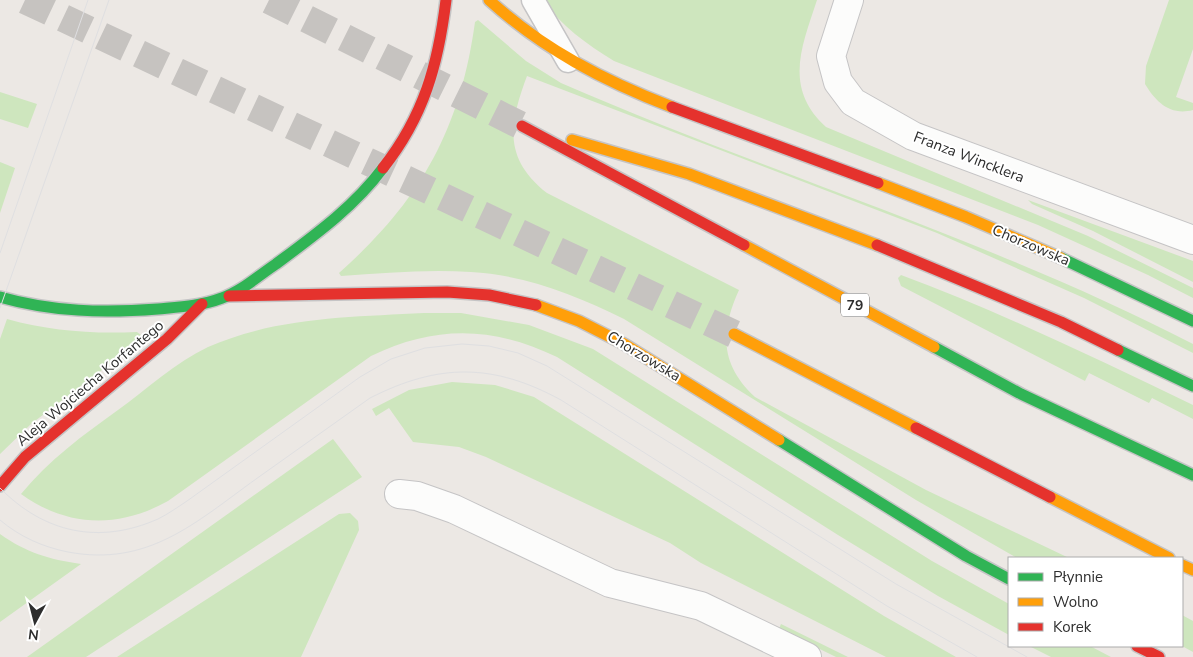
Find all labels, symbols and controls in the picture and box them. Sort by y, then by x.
street label: Franza Wincklera [911,127,1027,187]
street label: Chorzowska [989,220,1073,270]
road number: 79 [841,294,869,316]
street label: Aleja Wojciecha Korfantego [12,315,168,451]
street label: Chorzowska [604,326,684,386]
legend [1008,557,1183,647]
text: Płynnie [1053,567,1103,587]
text: Wolno [1053,592,1098,612]
north arrow [10,597,60,647]
text: Korek [1053,617,1092,637]
text: N [27,624,40,644]

